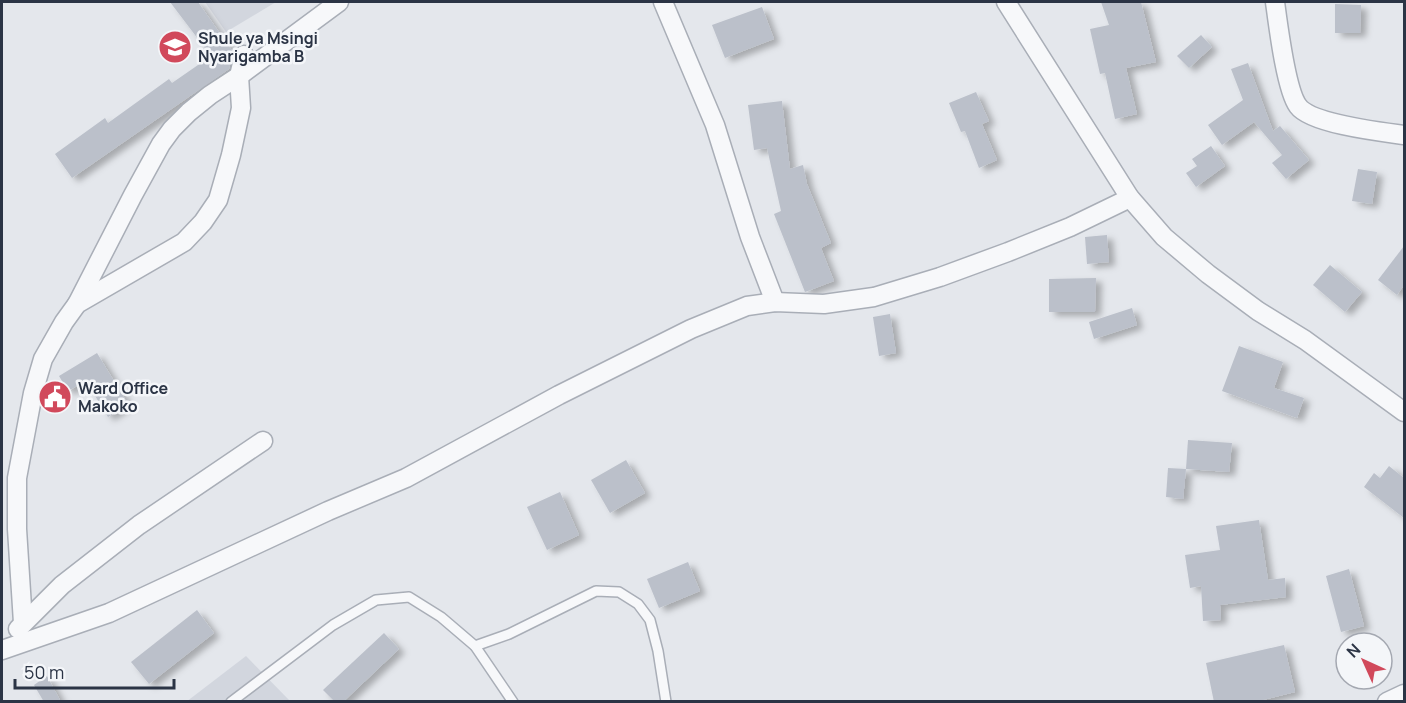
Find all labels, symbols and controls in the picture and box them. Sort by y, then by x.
place label: Shule ya Msingi Nyarigamba B [198,27,318,67]
school or university icon: Shule ya Msingi Nyarigamba B [157,29,193,65]
place label: Ward Office Makoko [78,377,169,417]
public building icon: Ward Office Makoko [37,379,73,415]
north arrow [1334,631,1394,691]
text: N [1342,639,1365,662]
scale bar [15,652,174,690]
text: 50 m [24,660,64,684]

